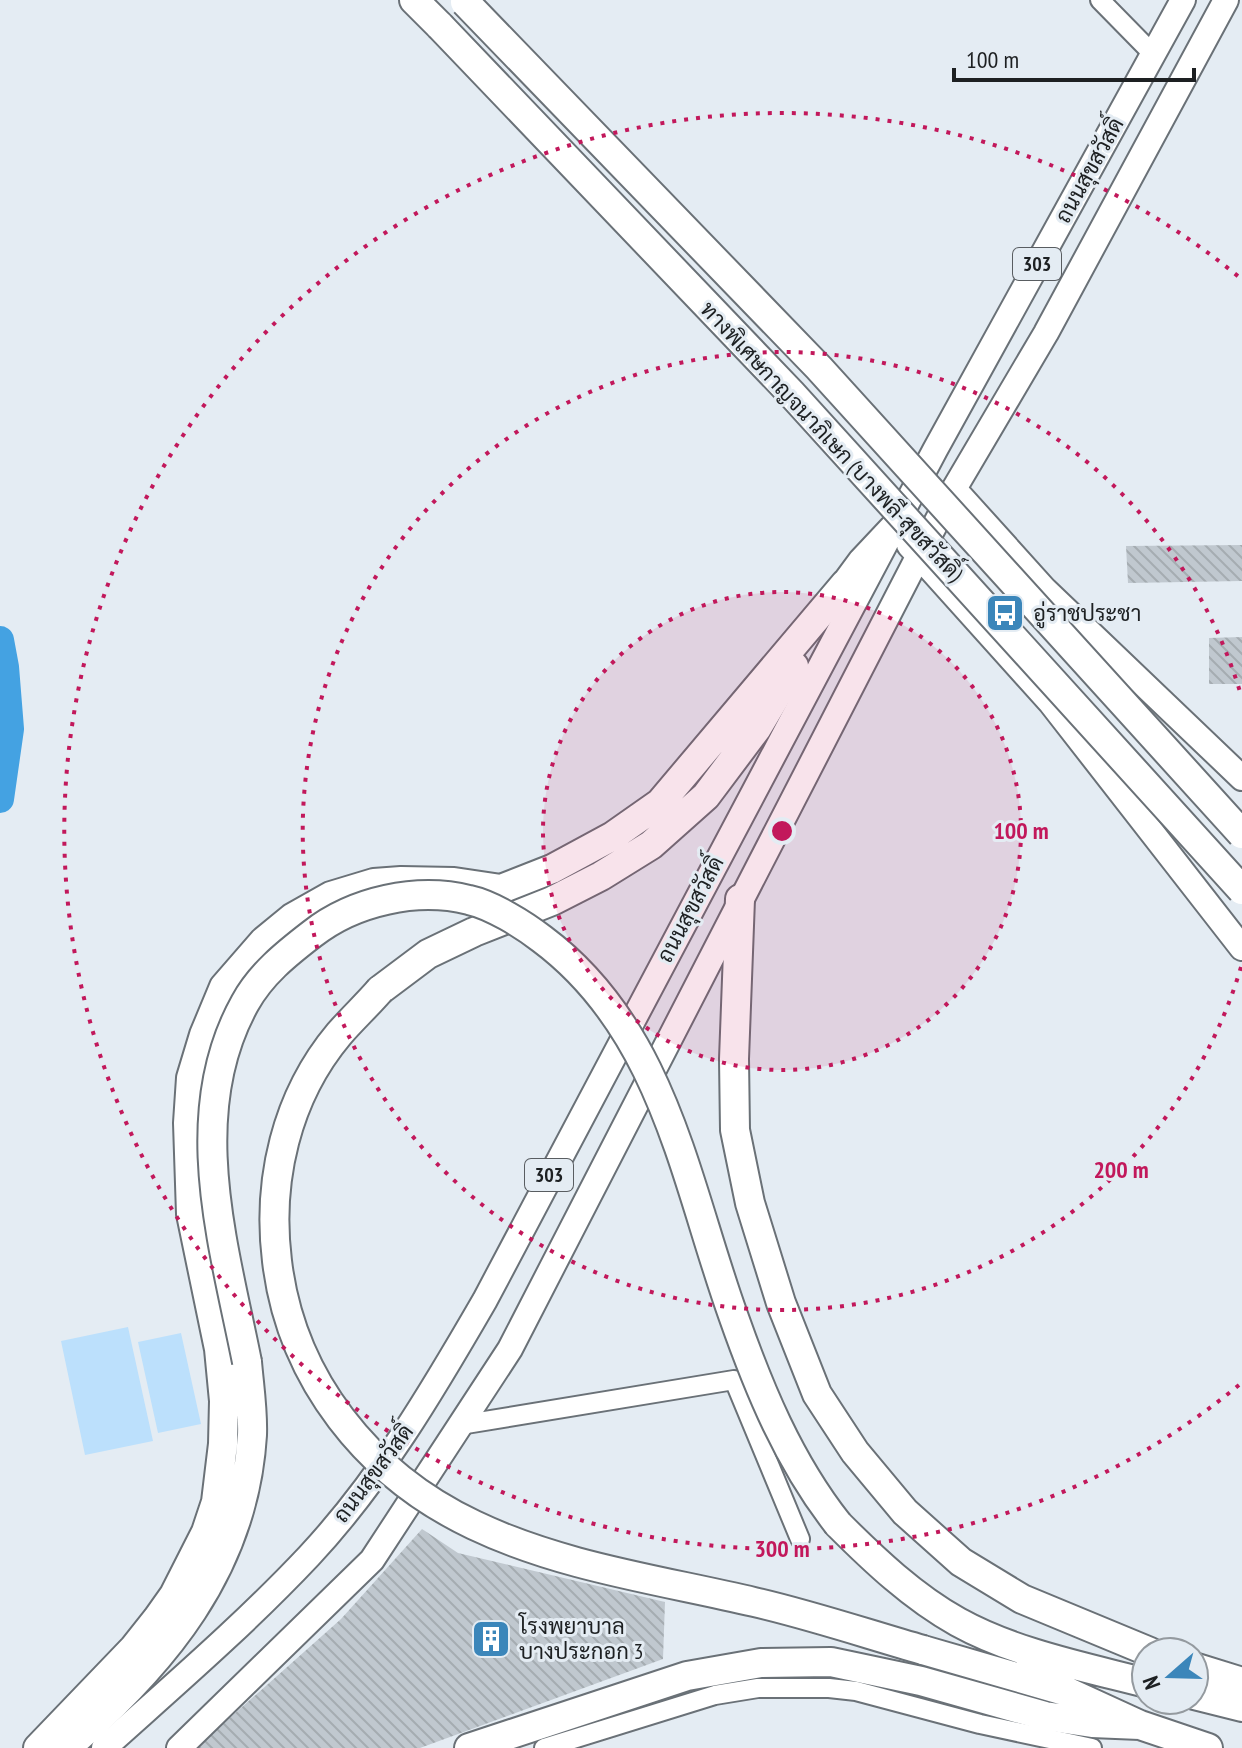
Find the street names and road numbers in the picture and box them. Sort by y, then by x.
street label: ถนนสุขสวัสดิ์ [1044,110,1131,229]
road number: 303 [1013,248,1061,280]
street label: ทางพิเศษกาญจนาภิเษก (บางพลี-สุขสวัสดิ์) [693,292,974,589]
street label: ถนนสุขสวัสดิ์ [646,849,731,968]
road number: 303 [525,1159,573,1191]
street label: ถนนสุขสวัสดิ์ [323,1415,421,1529]

